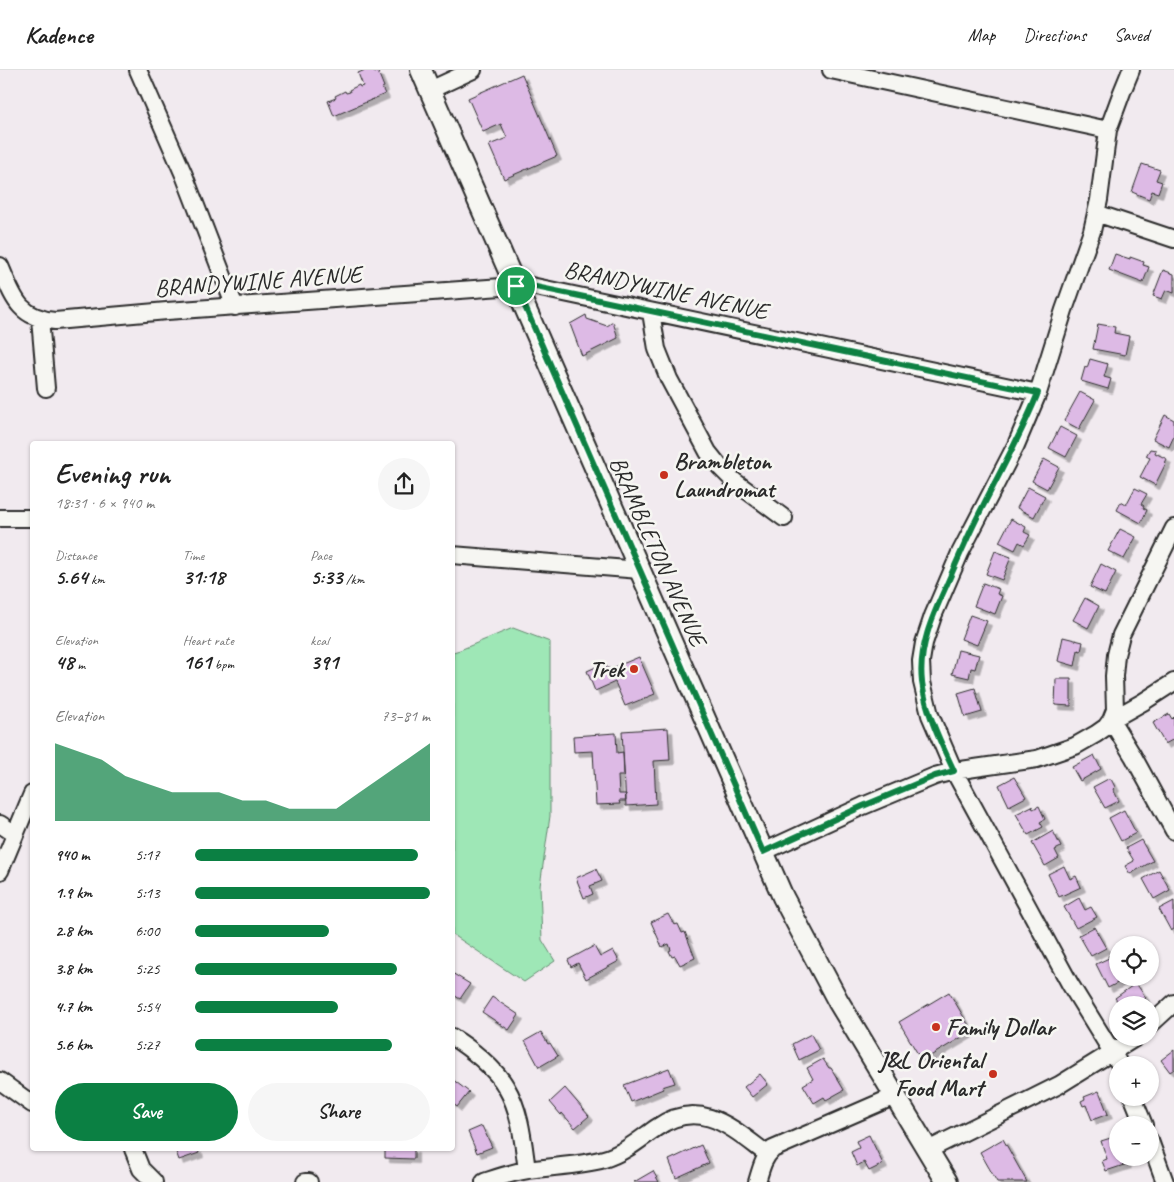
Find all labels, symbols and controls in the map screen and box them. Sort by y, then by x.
text: Kadence [25,20,93,50]
text: Map [968,24,995,46]
text: Directions [1023,24,1086,46]
text: Saved [1114,24,1149,46]
street label: BRANDYWINE AVENUE [562,254,774,327]
street label: BRANDYWINE AVENUE [154,259,366,303]
pin [495,265,537,307]
icon: arrive [502,272,530,300]
place label: Brambleton Laundromat [674,446,777,504]
street label: BRAMBLETON AVENUE [603,452,715,653]
text: Evening run [55,456,170,491]
button: share [378,458,430,510]
marker: Brambleton Laundromat [658,469,670,481]
text: 18:31 · 6 × 940 m [55,493,154,513]
text: Distance [55,547,97,564]
text: Time [183,547,204,564]
text: Pace [310,547,332,564]
text: 5.64 [55,564,88,590]
text: 31:18 [183,564,225,590]
text: 5:33 [310,564,343,590]
text: km [88,571,105,588]
text: /km [343,571,364,588]
text: Elevation [55,632,98,649]
text: Heart rate [183,632,234,649]
text: kcal [310,632,329,649]
text: 48 [55,649,74,675]
text: 161 [183,649,211,675]
text: 391 [310,649,338,675]
place label: Trek [589,654,626,684]
text: m [74,656,85,673]
text: bpm [211,656,234,673]
marker: Trek [628,663,640,675]
text: Elevation [55,706,104,726]
text: 73–81 m [381,706,430,726]
text: 940 m [55,845,89,865]
text: 5:17 [135,845,160,865]
text: 1.9 km [55,883,92,903]
text: 5:13 [135,883,160,903]
text: 2.8 km [55,921,92,941]
text: 6:00 [135,921,160,941]
map controls [1109,936,1159,1166]
button: locate [1109,936,1159,986]
text: 3.8 km [55,959,92,979]
text: 5:25 [135,959,160,979]
button: layers [1109,996,1159,1046]
text: 4.7 km [55,997,92,1017]
text: 5:54 [135,997,160,1017]
place label: Family Dollar [946,1012,1057,1042]
marker: Family Dollar [930,1021,942,1033]
text: 5.6 km [55,1035,92,1055]
text: 5:27 [135,1035,160,1055]
place label: J&L Oriental Food Mart [877,1045,988,1103]
button: + [1109,1056,1159,1106]
marker: J&L Oriental Food Mart [987,1068,999,1080]
button: Save [55,1083,238,1141]
button: Share [248,1083,430,1141]
button: − [1109,1116,1159,1166]

